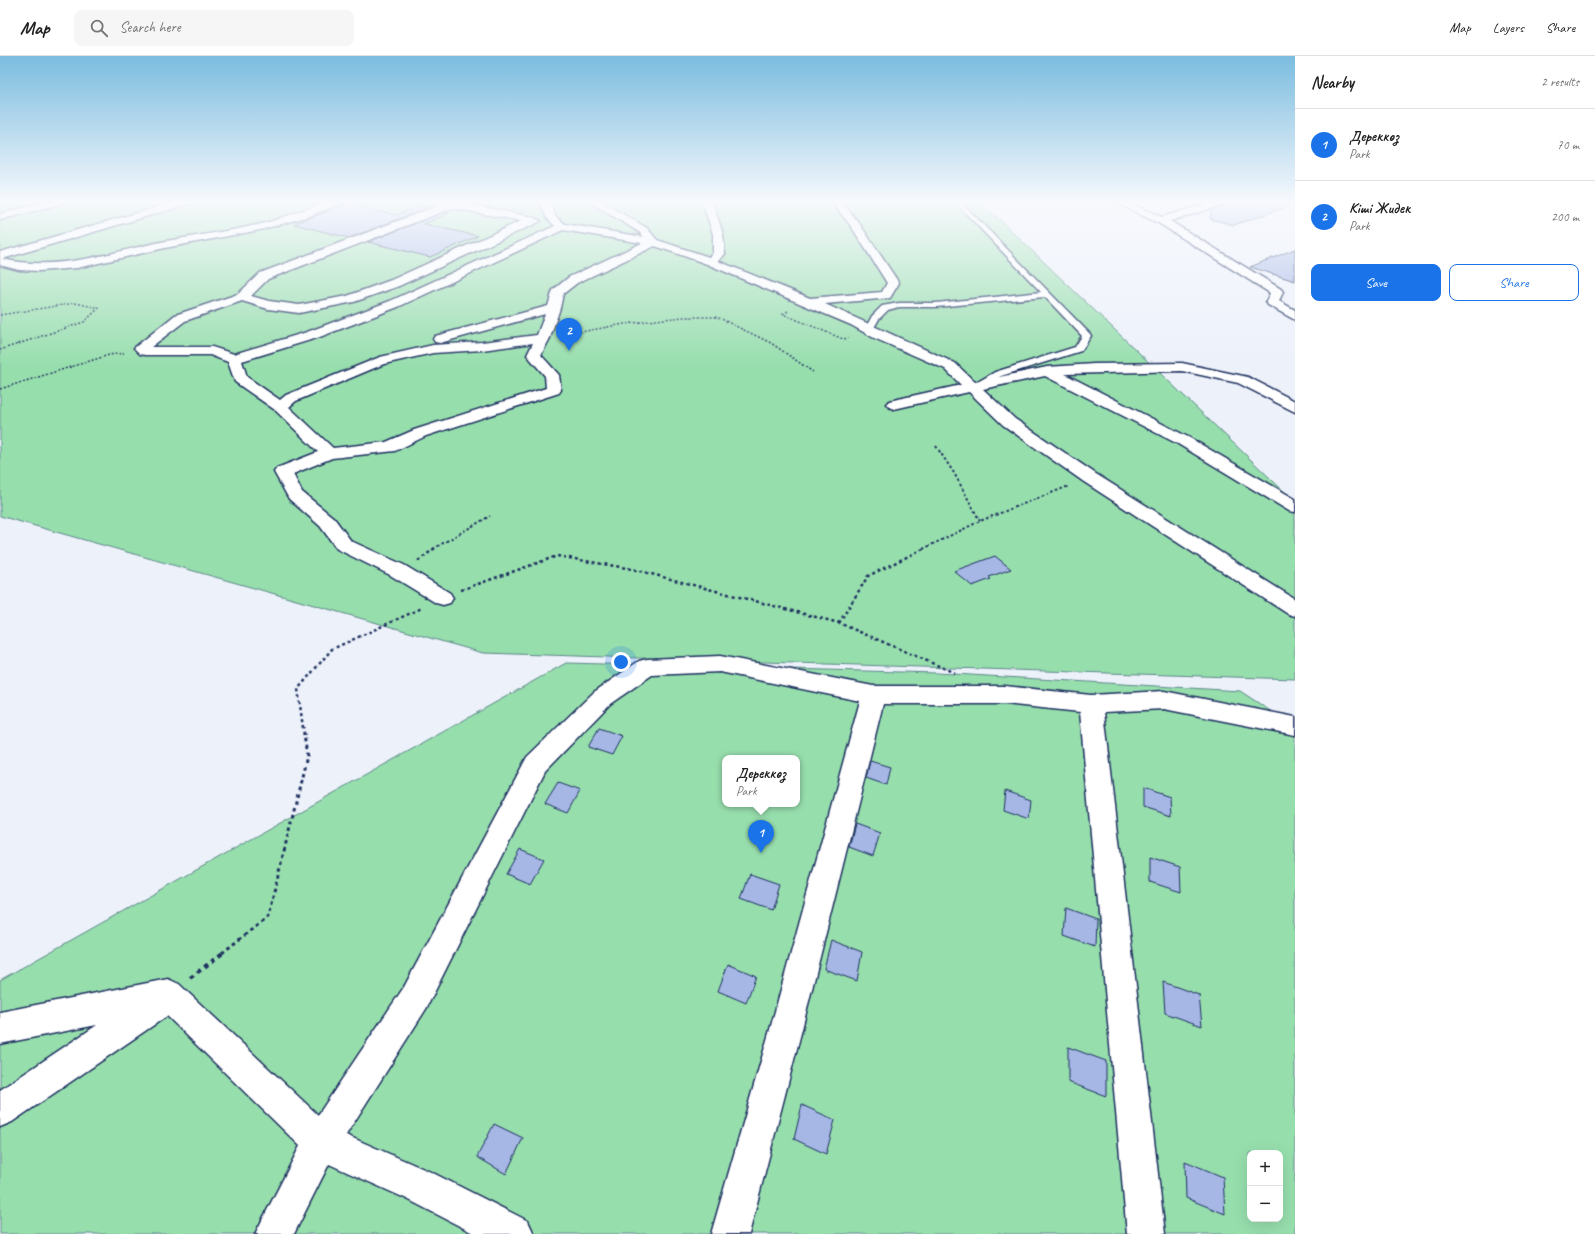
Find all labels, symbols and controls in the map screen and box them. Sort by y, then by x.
search box [74,10,354,46]
text: Map [20,16,50,40]
icon: search [88,17,110,39]
text: Search here [120,18,181,37]
text: Map [1449,19,1471,36]
text: Layers [1493,19,1524,36]
text: Share [1546,19,1575,36]
text: Nearby [1311,72,1354,93]
text: 2 results [1541,74,1579,90]
text: Дереккөз [1349,127,1399,146]
text: 1 [1321,137,1327,153]
text: 70 m [1557,137,1579,153]
text: Park [1349,146,1370,162]
text: Кіші Жидек [1349,199,1410,218]
text: 2 [1321,209,1327,225]
text: 200 m [1551,209,1579,225]
text: Park [1349,218,1370,234]
button: Save [1311,264,1441,301]
button: Share [1449,264,1579,301]
pin: 2 [556,318,582,351]
your location [611,652,631,672]
popup [722,755,800,807]
text: Дереккөз [736,764,786,783]
text: Park [736,783,757,799]
pin: 1 [748,820,774,853]
map controls [1247,1150,1283,1222]
button: + [1247,1150,1283,1186]
button: − [1247,1186,1283,1222]

